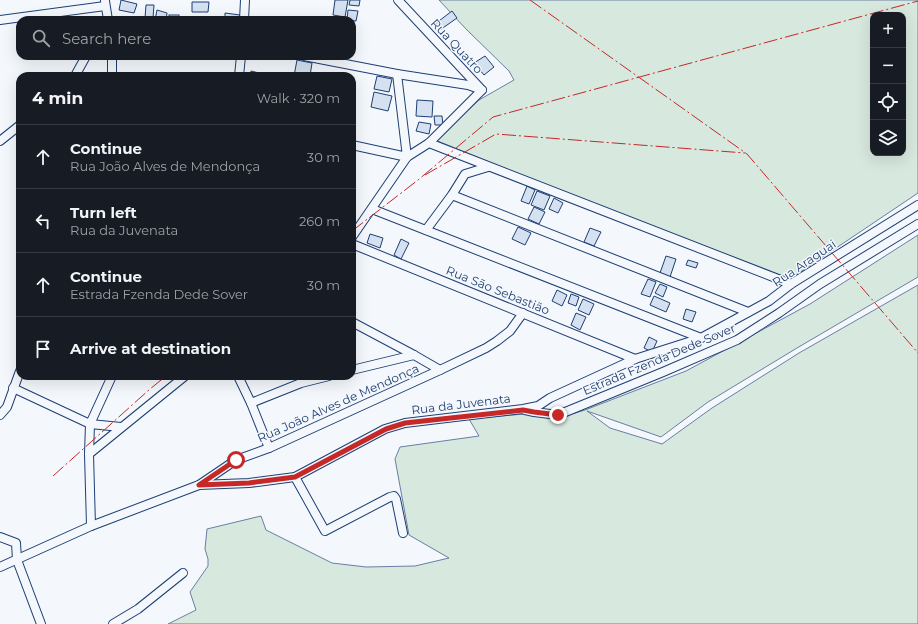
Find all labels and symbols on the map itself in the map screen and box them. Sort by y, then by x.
street label: Rua Quatro [428,16,486,76]
street label: Rua Araguai [769,236,839,290]
street label: Rua São Sebastião [444,262,552,318]
street label: Estrada Fzenda Dede Sover [580,320,738,398]
street label: Rua João Alves de Mendonça [255,360,421,446]
street label: Rua da Juvenata [411,390,511,418]
route end [549,406,567,424]
route start [227,451,245,469]

